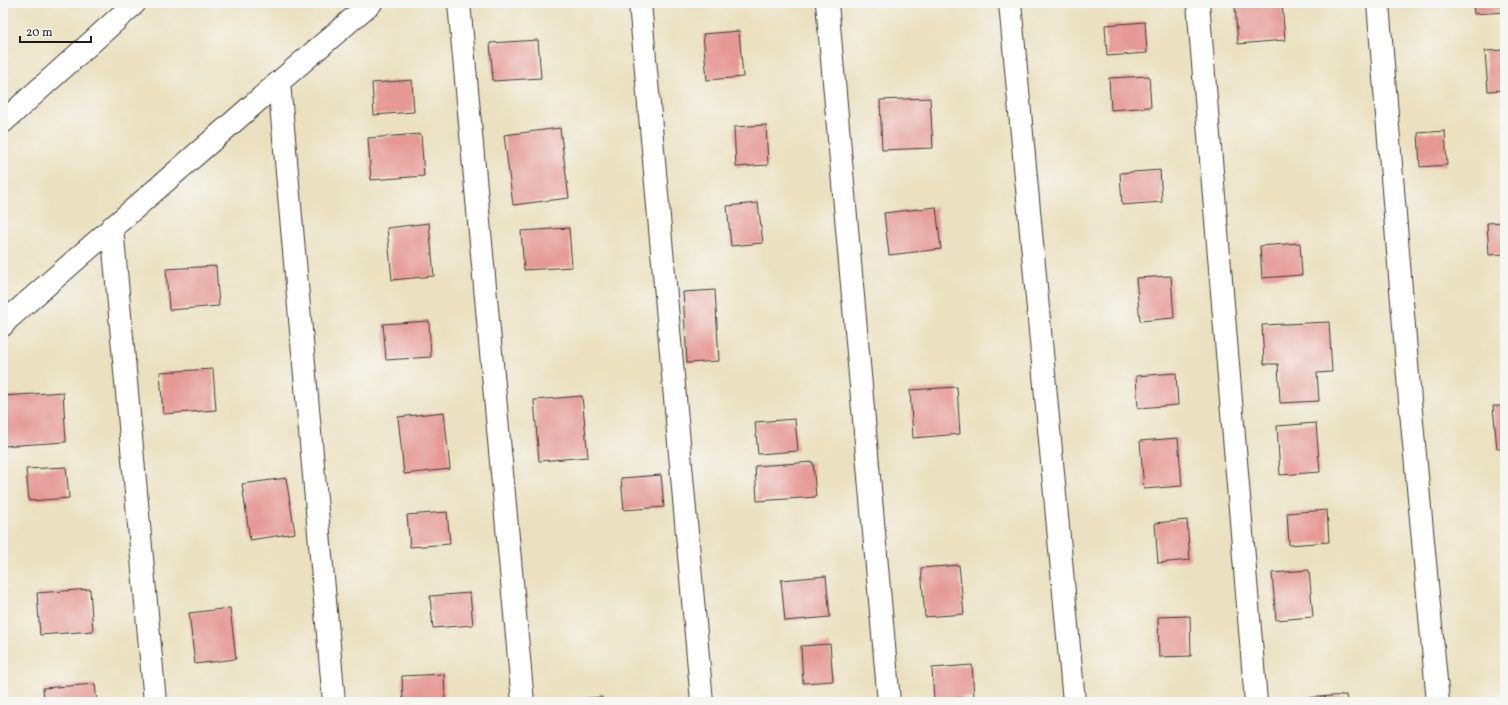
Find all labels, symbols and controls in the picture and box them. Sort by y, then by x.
scale bar [20,18,91,44]
text: 20 m [26,25,53,41]

